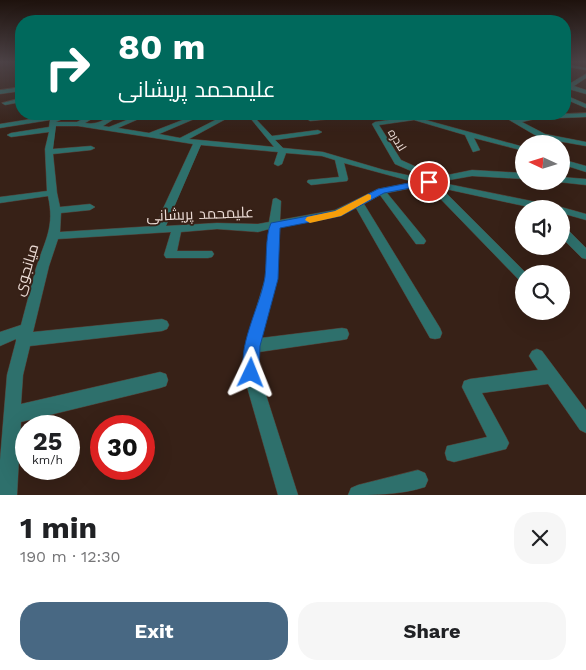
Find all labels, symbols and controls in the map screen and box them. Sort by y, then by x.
text: 80 m [118,26,205,68]
icon: right [35,35,100,100]
text: علیمحمد پریشانی [118,77,276,102]
street label: لادره [385,126,409,154]
north arrow [515,135,570,190]
map controls [515,135,570,320]
pin [408,161,450,203]
icon: arrive [415,168,443,196]
button: sound [515,200,570,255]
street label: علیمحمد پریشانی [146,203,254,226]
street label: میانجوی [10,242,43,299]
button: search [515,265,570,320]
position arrow [224,346,276,398]
speed limit sign: 30 [90,415,155,480]
text: 25 [33,427,62,456]
text: km/h [32,453,63,467]
text: 1 min [20,510,97,545]
button: close [514,512,566,564]
text: 190 m · 12:30 [20,547,121,566]
button: Exit [20,602,288,660]
button: Share [298,602,566,660]

